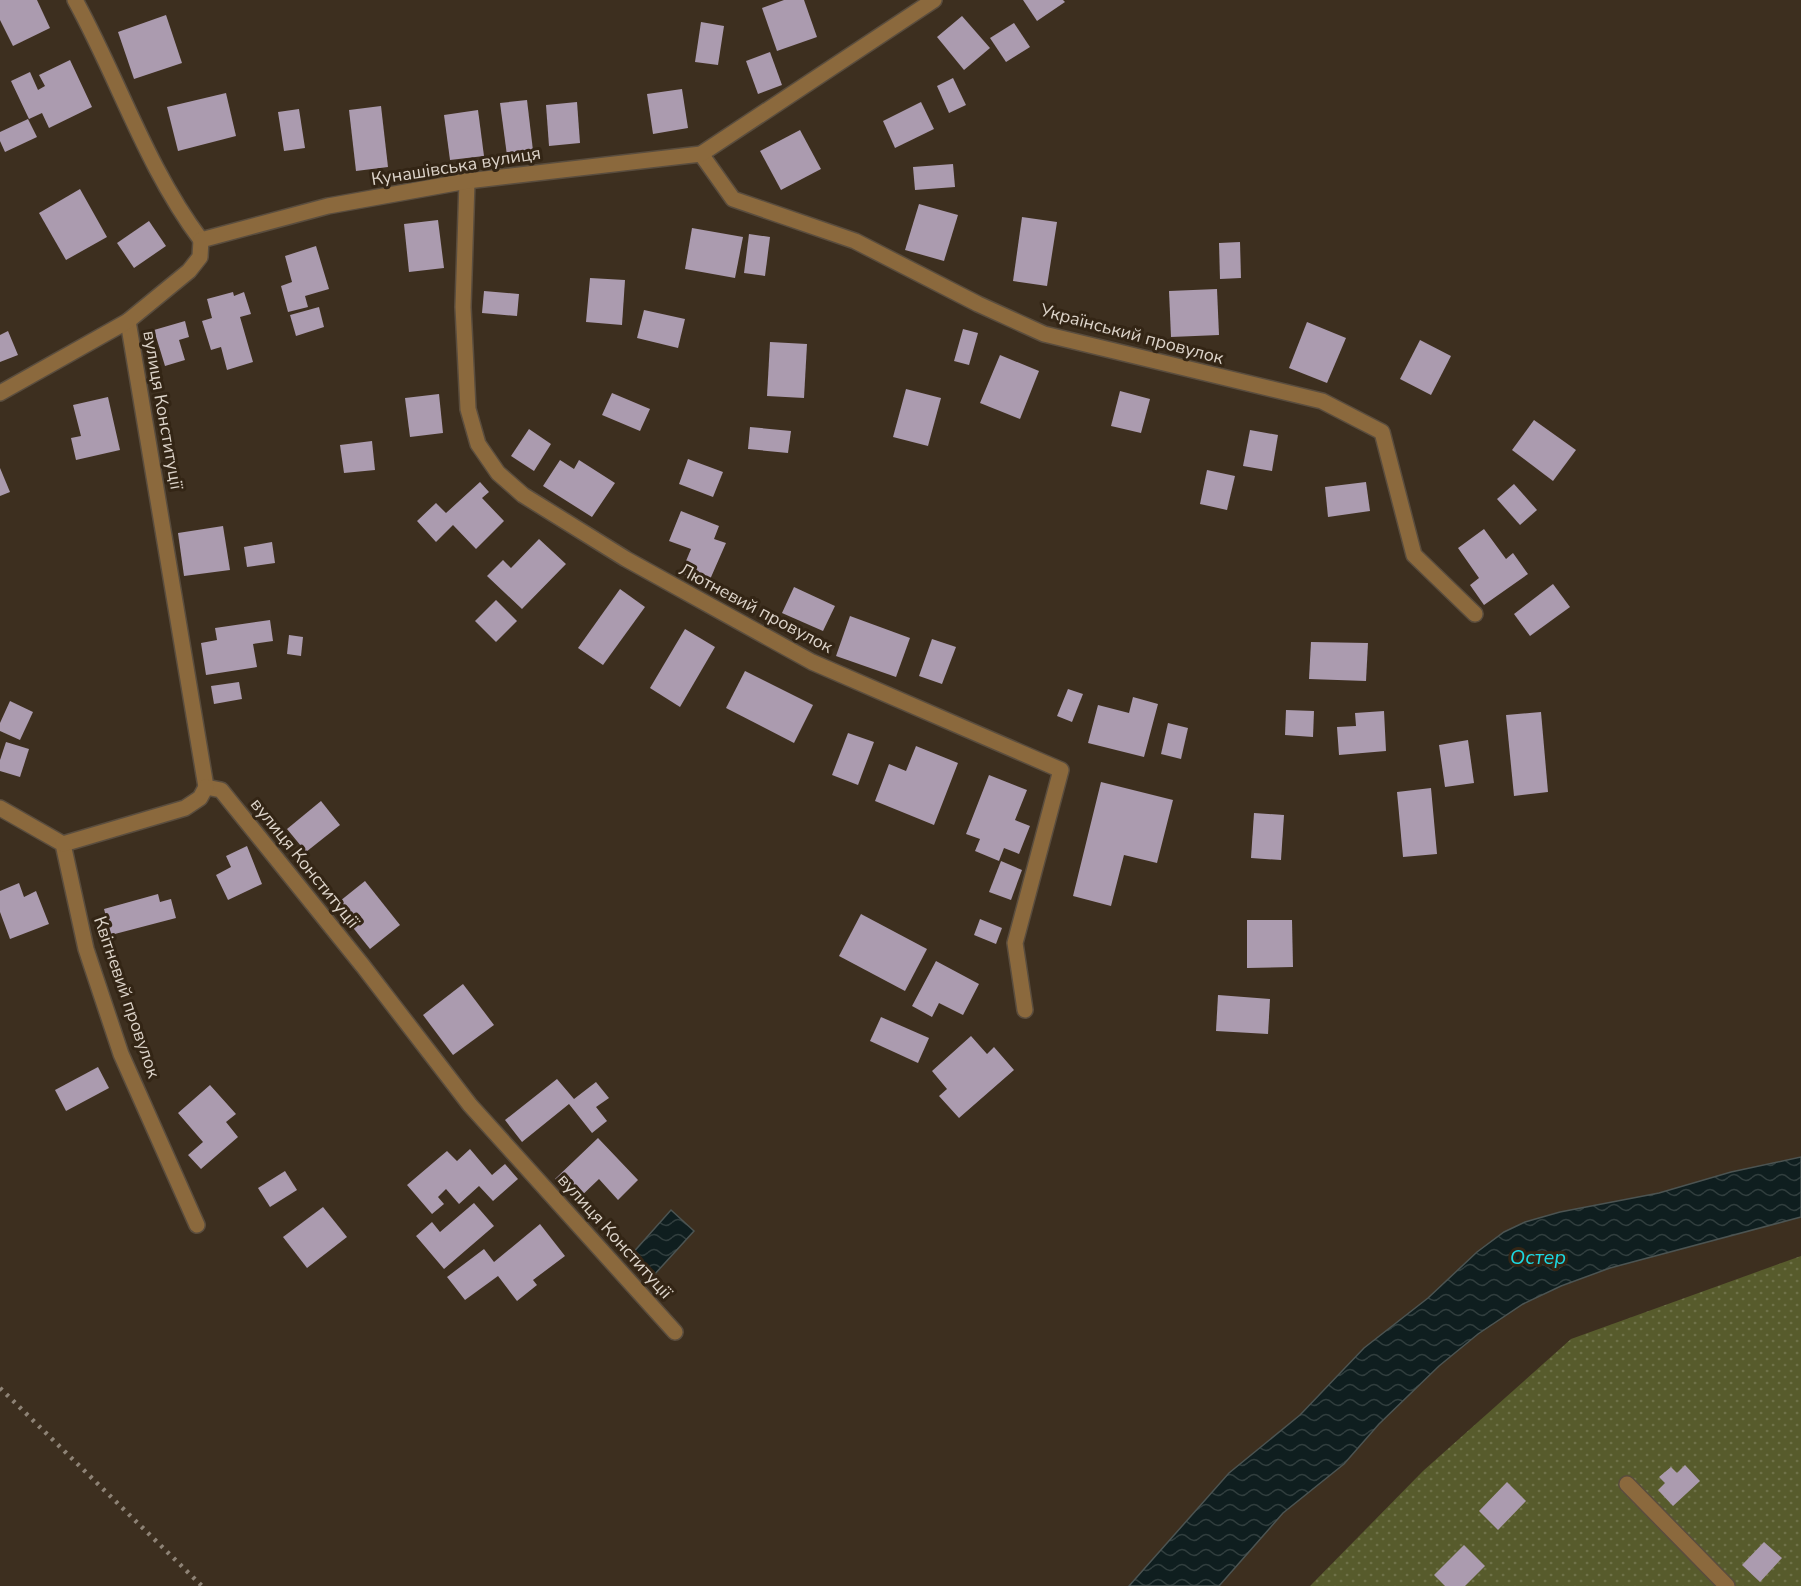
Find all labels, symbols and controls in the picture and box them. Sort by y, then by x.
street label: Кунашівська вулиця [369,141,543,191]
street label: Український провулок [1037,298,1227,370]
street label: вулиця Конституції [137,329,189,492]
street label: Лютневий провулок [675,557,838,659]
street label: вулиця Конституції [245,793,365,934]
street label: Квітневий провулок [88,913,166,1082]
street label: вулиця Конституції [552,1168,678,1304]
water label: Остер [1510,1244,1566,1271]

